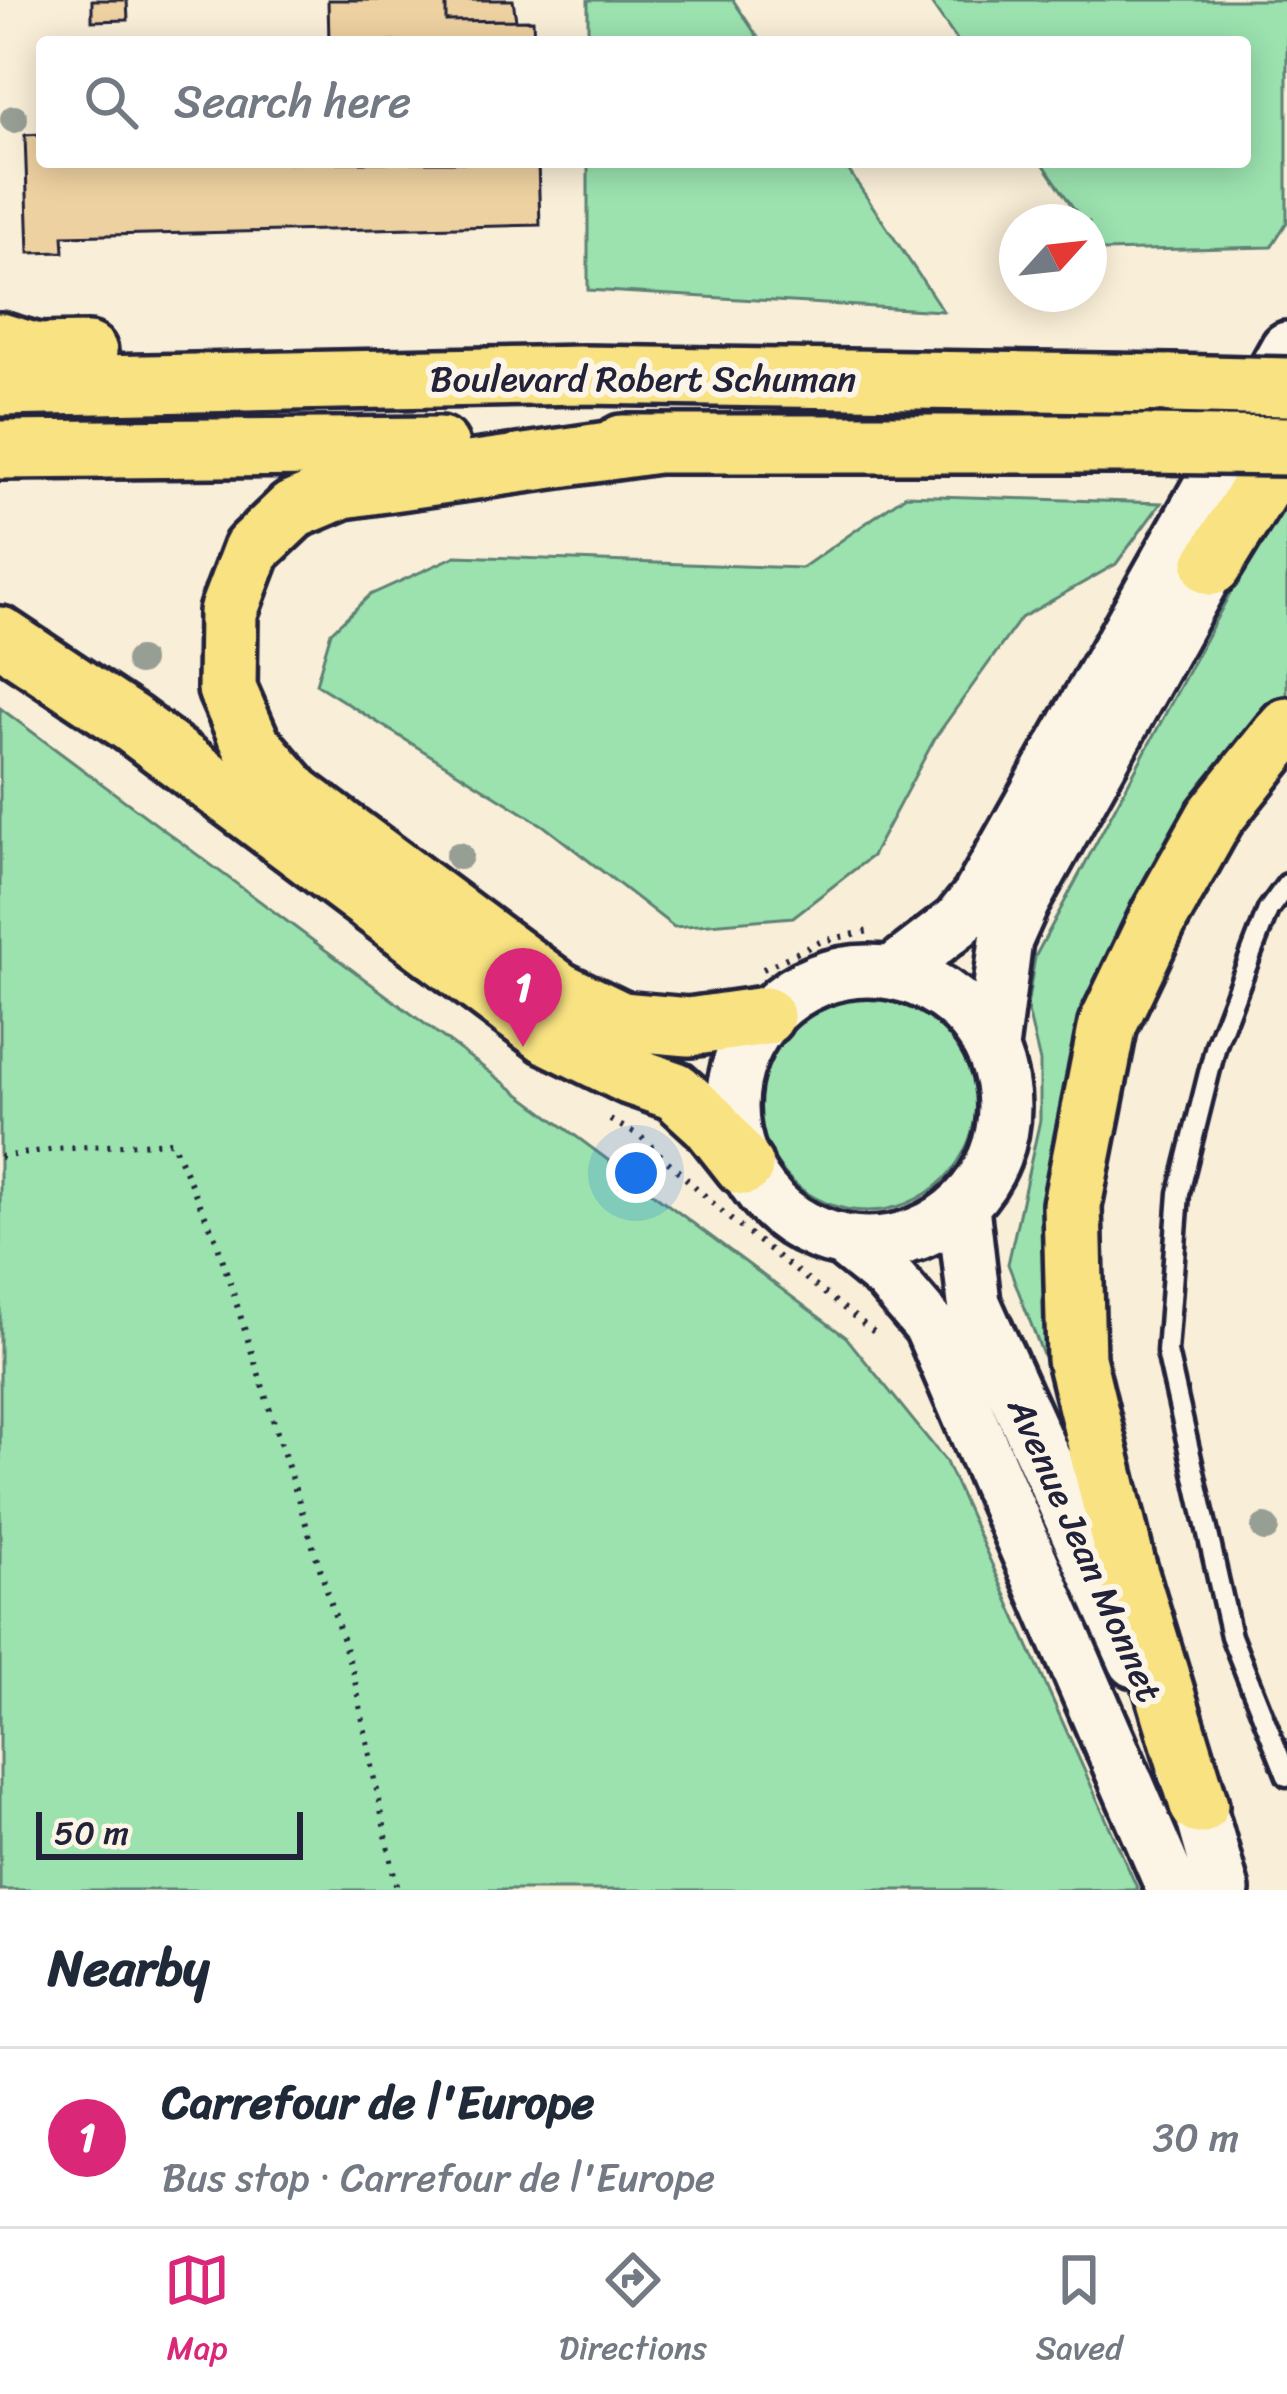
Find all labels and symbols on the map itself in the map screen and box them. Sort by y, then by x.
north arrow [999,204,1107,312]
street label: Boulevard Robert Schuman [430,347,856,411]
pin: 1 [484,948,562,1047]
your location [606,1143,666,1203]
street label: Avenue Jean Monnet [989,1386,1181,1713]
scale bar [36,1806,303,1859]

